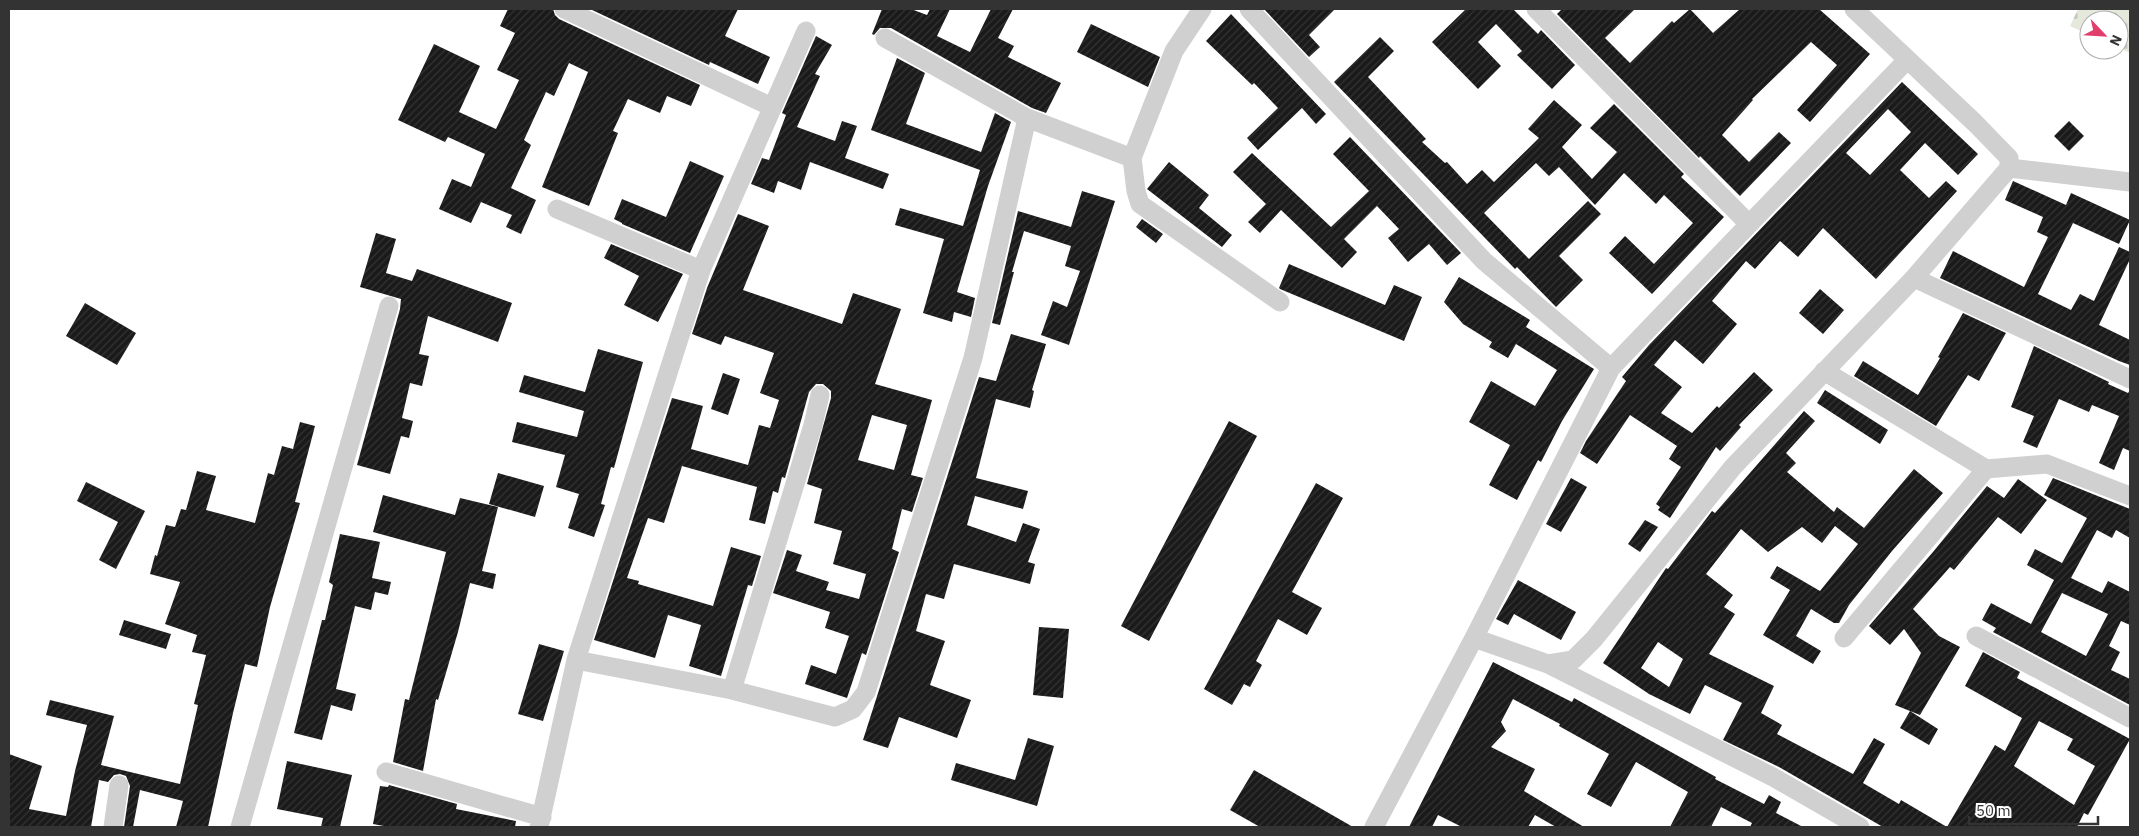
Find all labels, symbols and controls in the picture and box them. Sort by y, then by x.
north arrow [2079,10,2129,60]
text: N [2105,32,2126,49]
scale bar [1969,794,2098,826]
text: 50 m [1976,801,2011,820]

